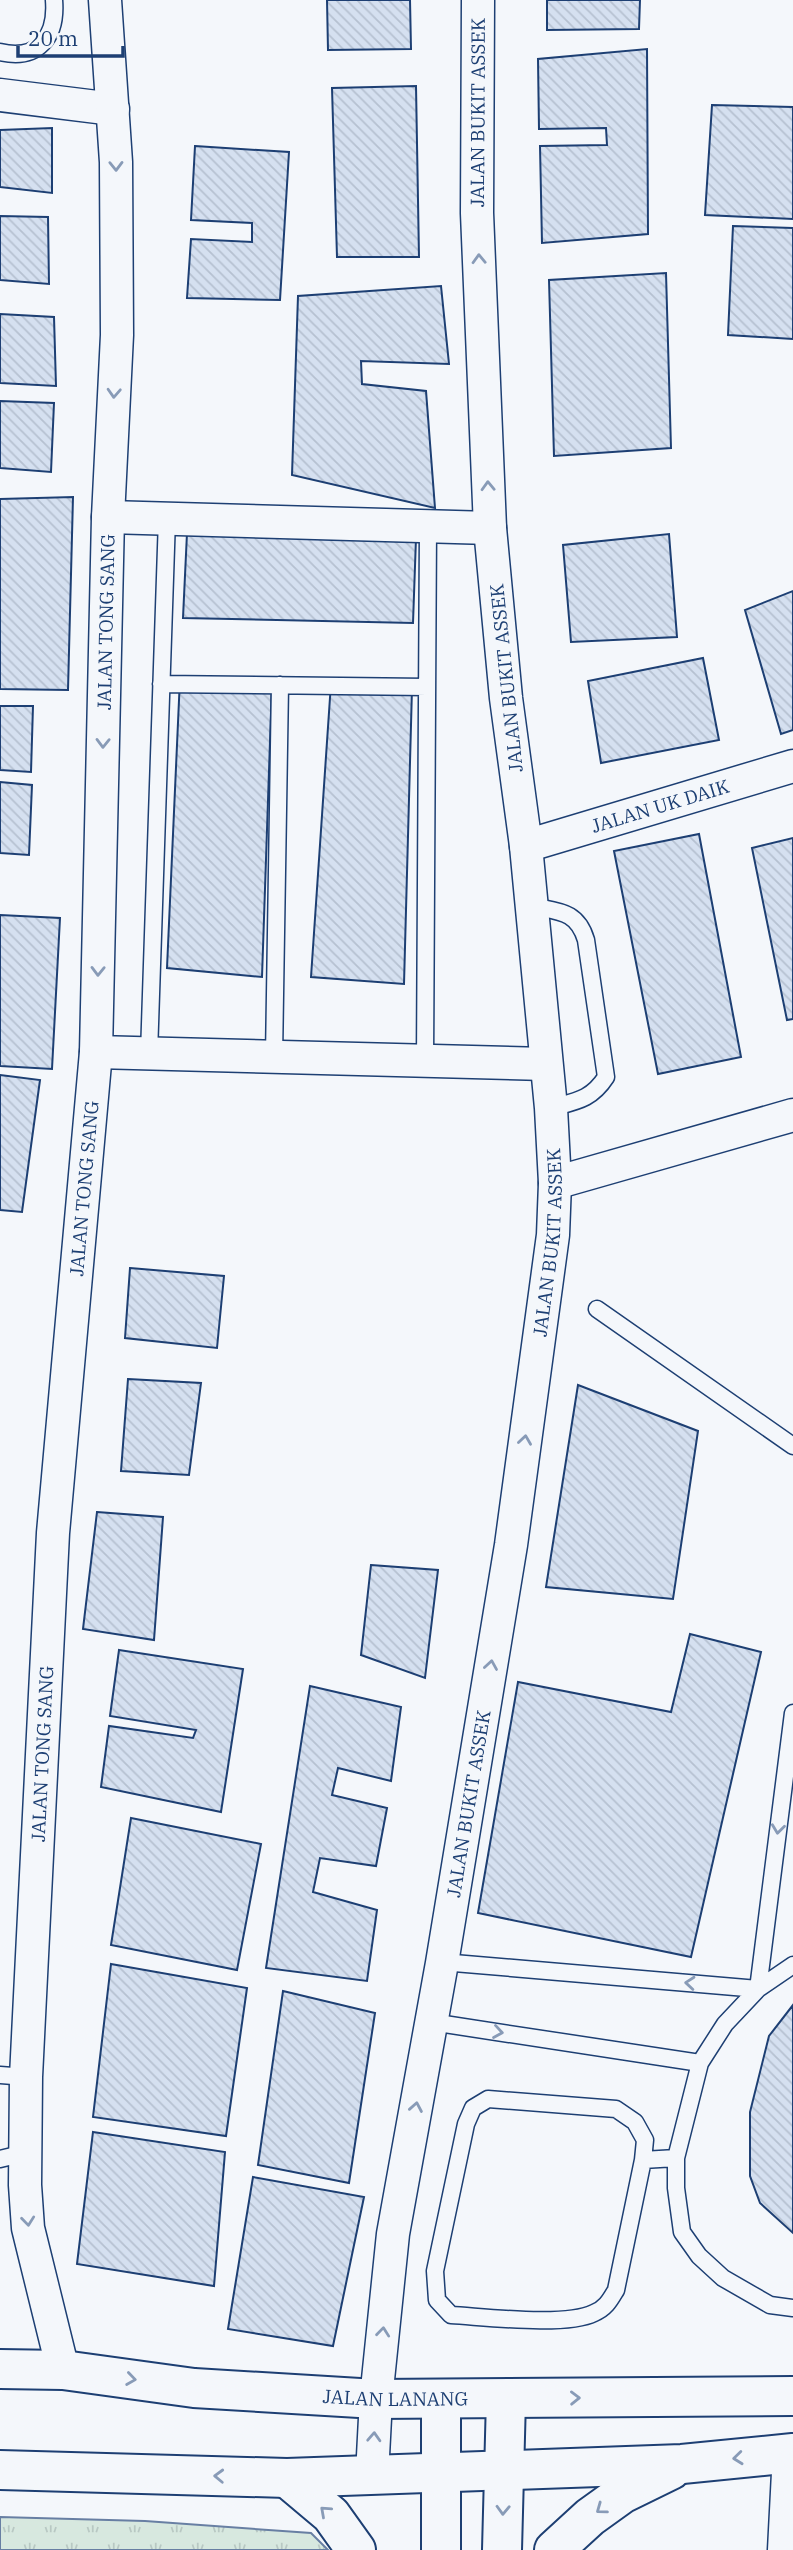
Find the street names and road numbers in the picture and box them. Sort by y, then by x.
street label: JALAN BUKIT ASSEK [465,17,490,207]
street label: JALAN TONG SANG [92,534,120,710]
street label: JALAN BUKIT ASSEK [484,582,528,773]
street label: JALAN UK DAIK [588,774,733,838]
street label: JALAN TONG SANG [64,1100,104,1277]
street label: JALAN BUKIT ASSEK [527,1147,567,1338]
street label: JALAN TONG SANG [26,1665,58,1842]
street label: JALAN BUKIT ASSEK [441,1708,496,1899]
street label: JALAN LANANG [322,2384,468,2411]

